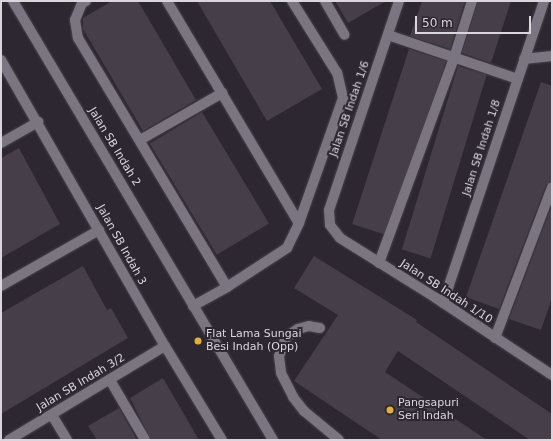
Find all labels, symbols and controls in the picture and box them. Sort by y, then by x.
scale bar [417,8,533,34]
text: 50 m [422,16,453,30]
street label: Jalan SB Indah 1/6 [327,59,373,159]
street label: Jalan SB Indah 1/8 [460,98,504,198]
street label: Jalan SB Indah 2 [85,105,143,189]
street label: Jalan SB Indah 3 [93,203,149,287]
street label: Jalan SB Indah 1/10 [397,257,495,327]
place label: Flat Lama Sungai Besi Indah (Opp) [206,328,301,354]
marker: Flat Lama Sungai Besi Indah (Opp) [193,336,203,346]
street label: Jalan SB Indah 3/2 [35,351,127,415]
place label: Pangsapuri Seri Indah [398,397,459,423]
marker: Pangsapuri Seri Indah [385,405,395,415]

